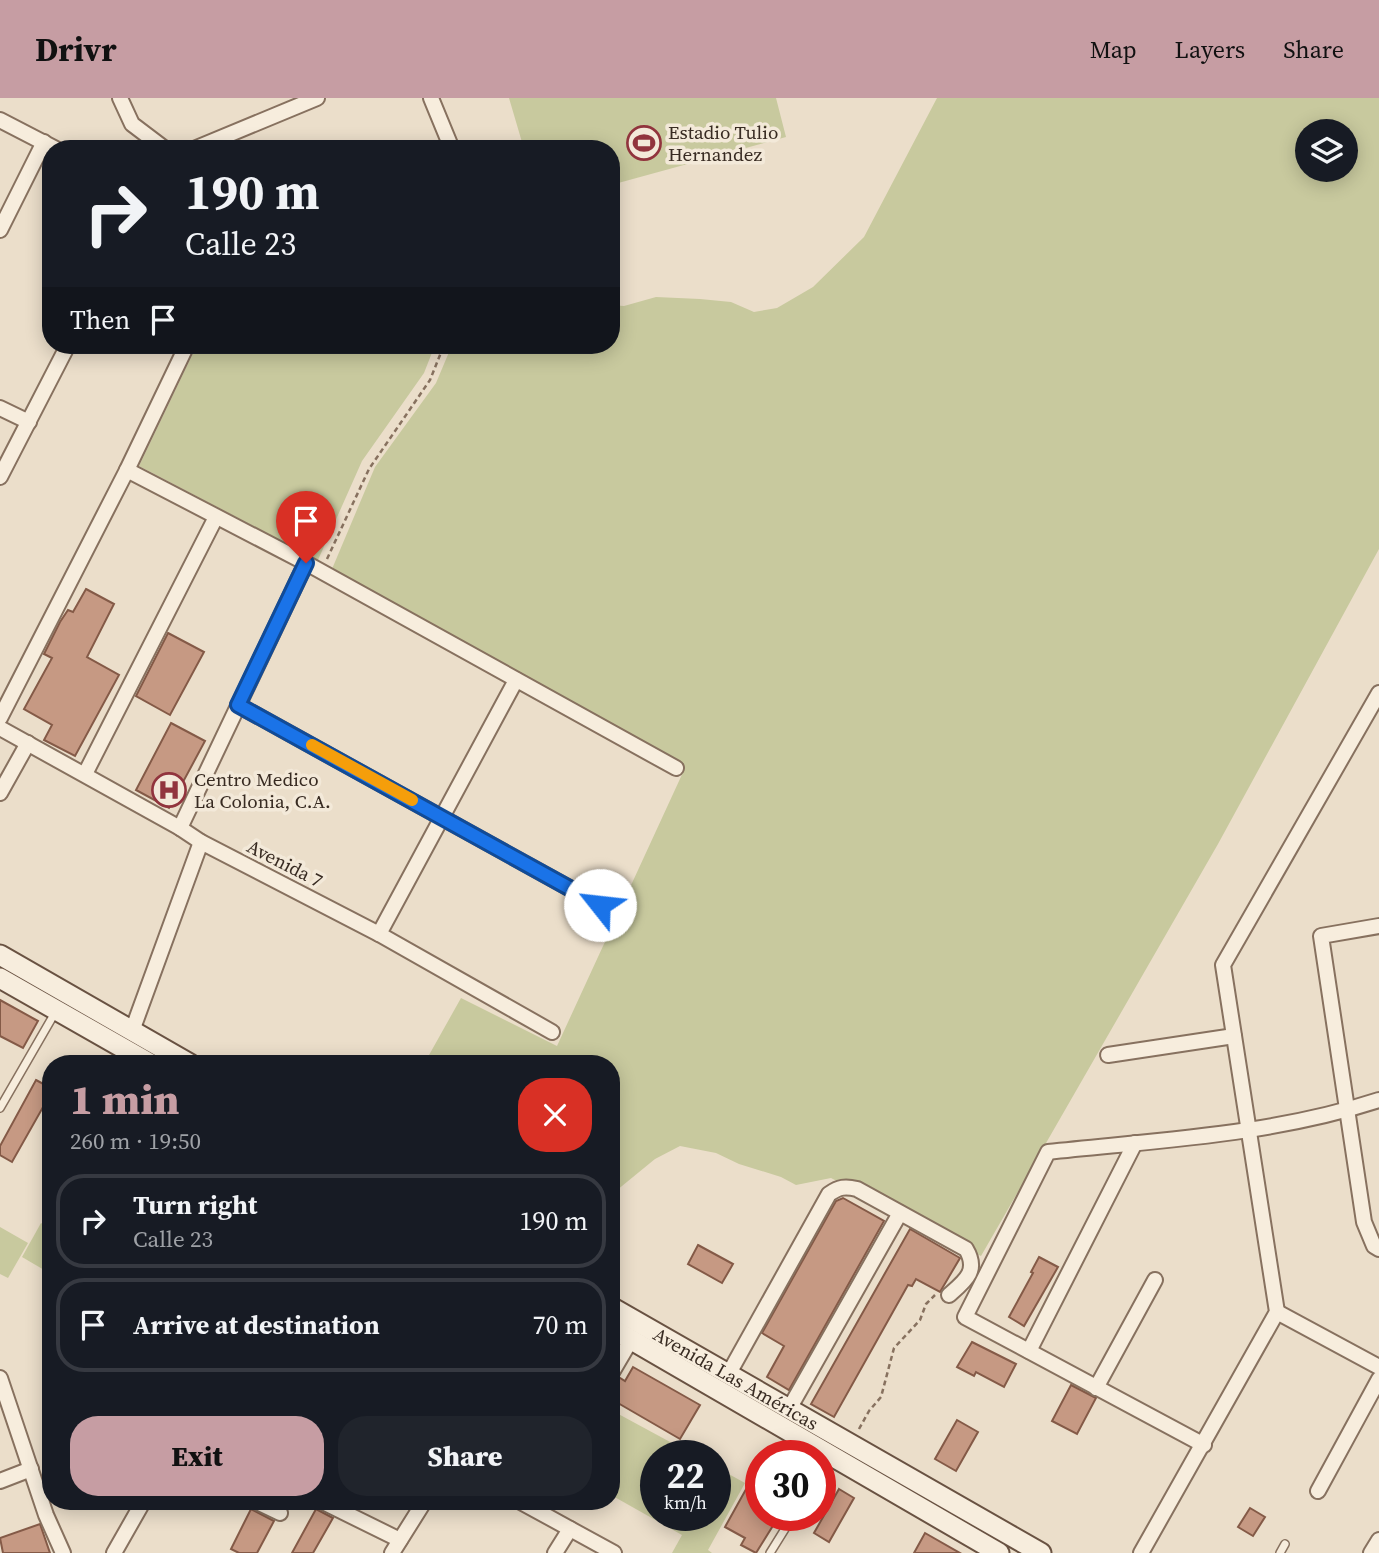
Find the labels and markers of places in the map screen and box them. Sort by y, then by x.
place label: Estadio Tulio Hernandez [668,119,778,167]
sports icon: Estadio Tulio Hernandez [625,124,663,162]
pin [276,491,336,563]
place label: Centro Medico La Colonia, C.A. [194,766,331,814]
hospital icon: Centro Medico La Colonia, C.A. [150,771,188,809]

